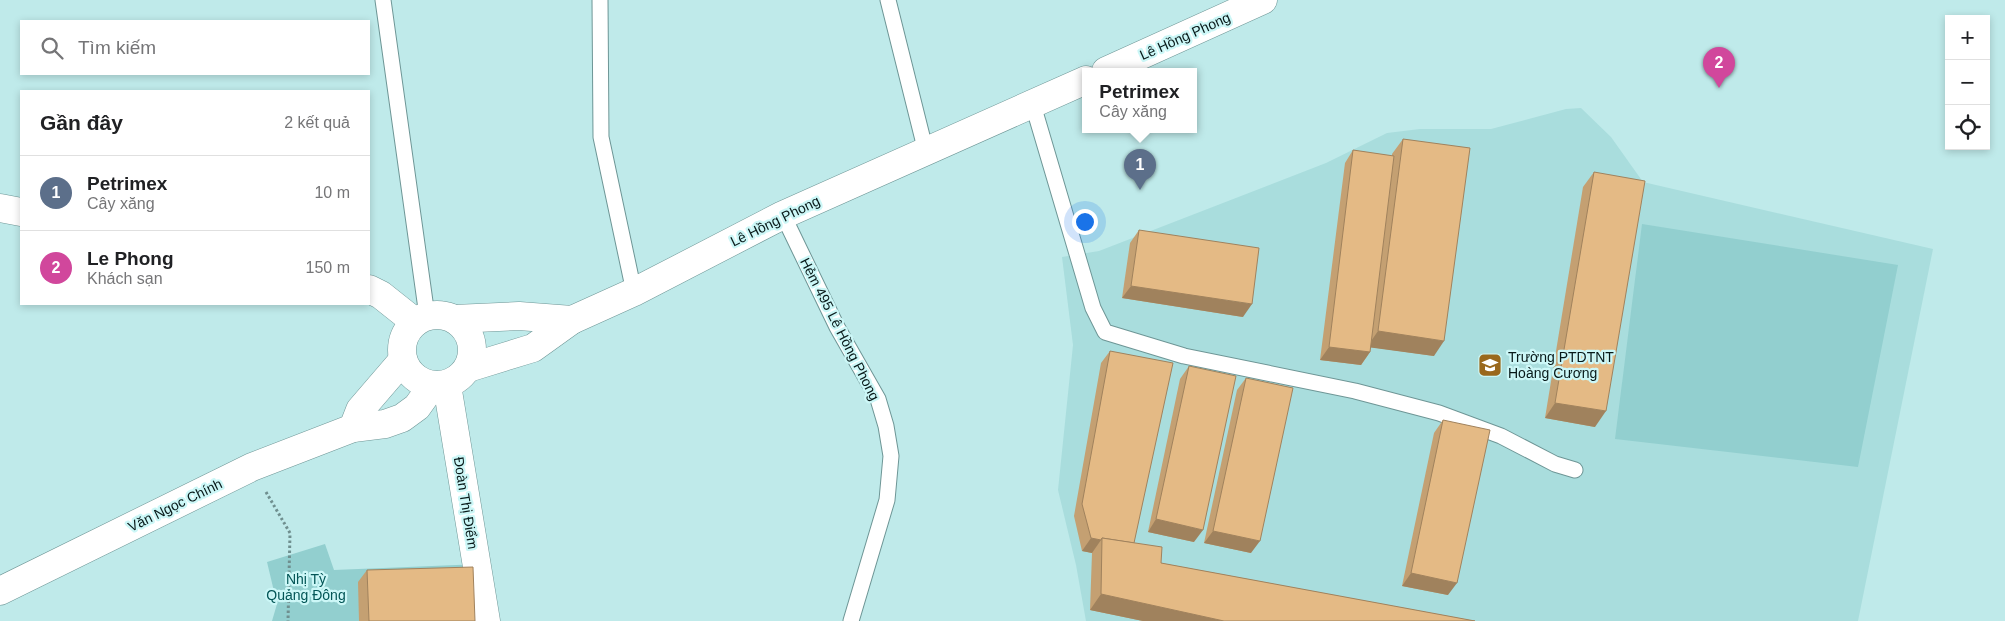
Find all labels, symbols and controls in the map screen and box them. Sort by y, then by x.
street label: Lê Hồng Phong [1137,9,1233,63]
map controls [1945,15,1990,150]
button: + [1945,15,1990,60]
search box [20,20,370,75]
icon: search [38,34,66,62]
text: Tìm kiếm [78,37,156,58]
pin: 2 [1703,47,1735,88]
button: − [1945,60,1990,105]
popup [1082,68,1197,133]
text: Petrimex [1099,81,1180,102]
text: Cây xăng [1099,103,1167,120]
button: locate [1945,105,1990,150]
text: Gần đây [40,111,123,134]
text: 2 kết quả [284,114,350,131]
pin: 1 [1124,149,1156,190]
text: Petrimex [87,173,167,194]
text: 1 [52,184,60,201]
text: 10 m [314,184,350,201]
street label: Lê Hồng Phong [728,192,822,250]
text: Cây xăng [87,195,155,212]
your location [1072,209,1098,235]
text: Le Phong [87,248,174,269]
street label: Hẻm 495 Lê Hồng Phong [797,255,883,403]
text: 2 [52,259,60,276]
text: 150 m [306,259,350,276]
text: Khách sạn [87,270,163,287]
place label: Trường PTDTNT Hoàng Cương [1508,349,1614,381]
school or university icon: Trường PTDTNT Hoàng Cương [1477,352,1503,378]
street label: Đoàn Thị Điểm [451,456,481,550]
street label: Văn Ngọc Chính [125,475,225,535]
park label: Nhị Tỳ Quảng Đông [266,571,346,603]

